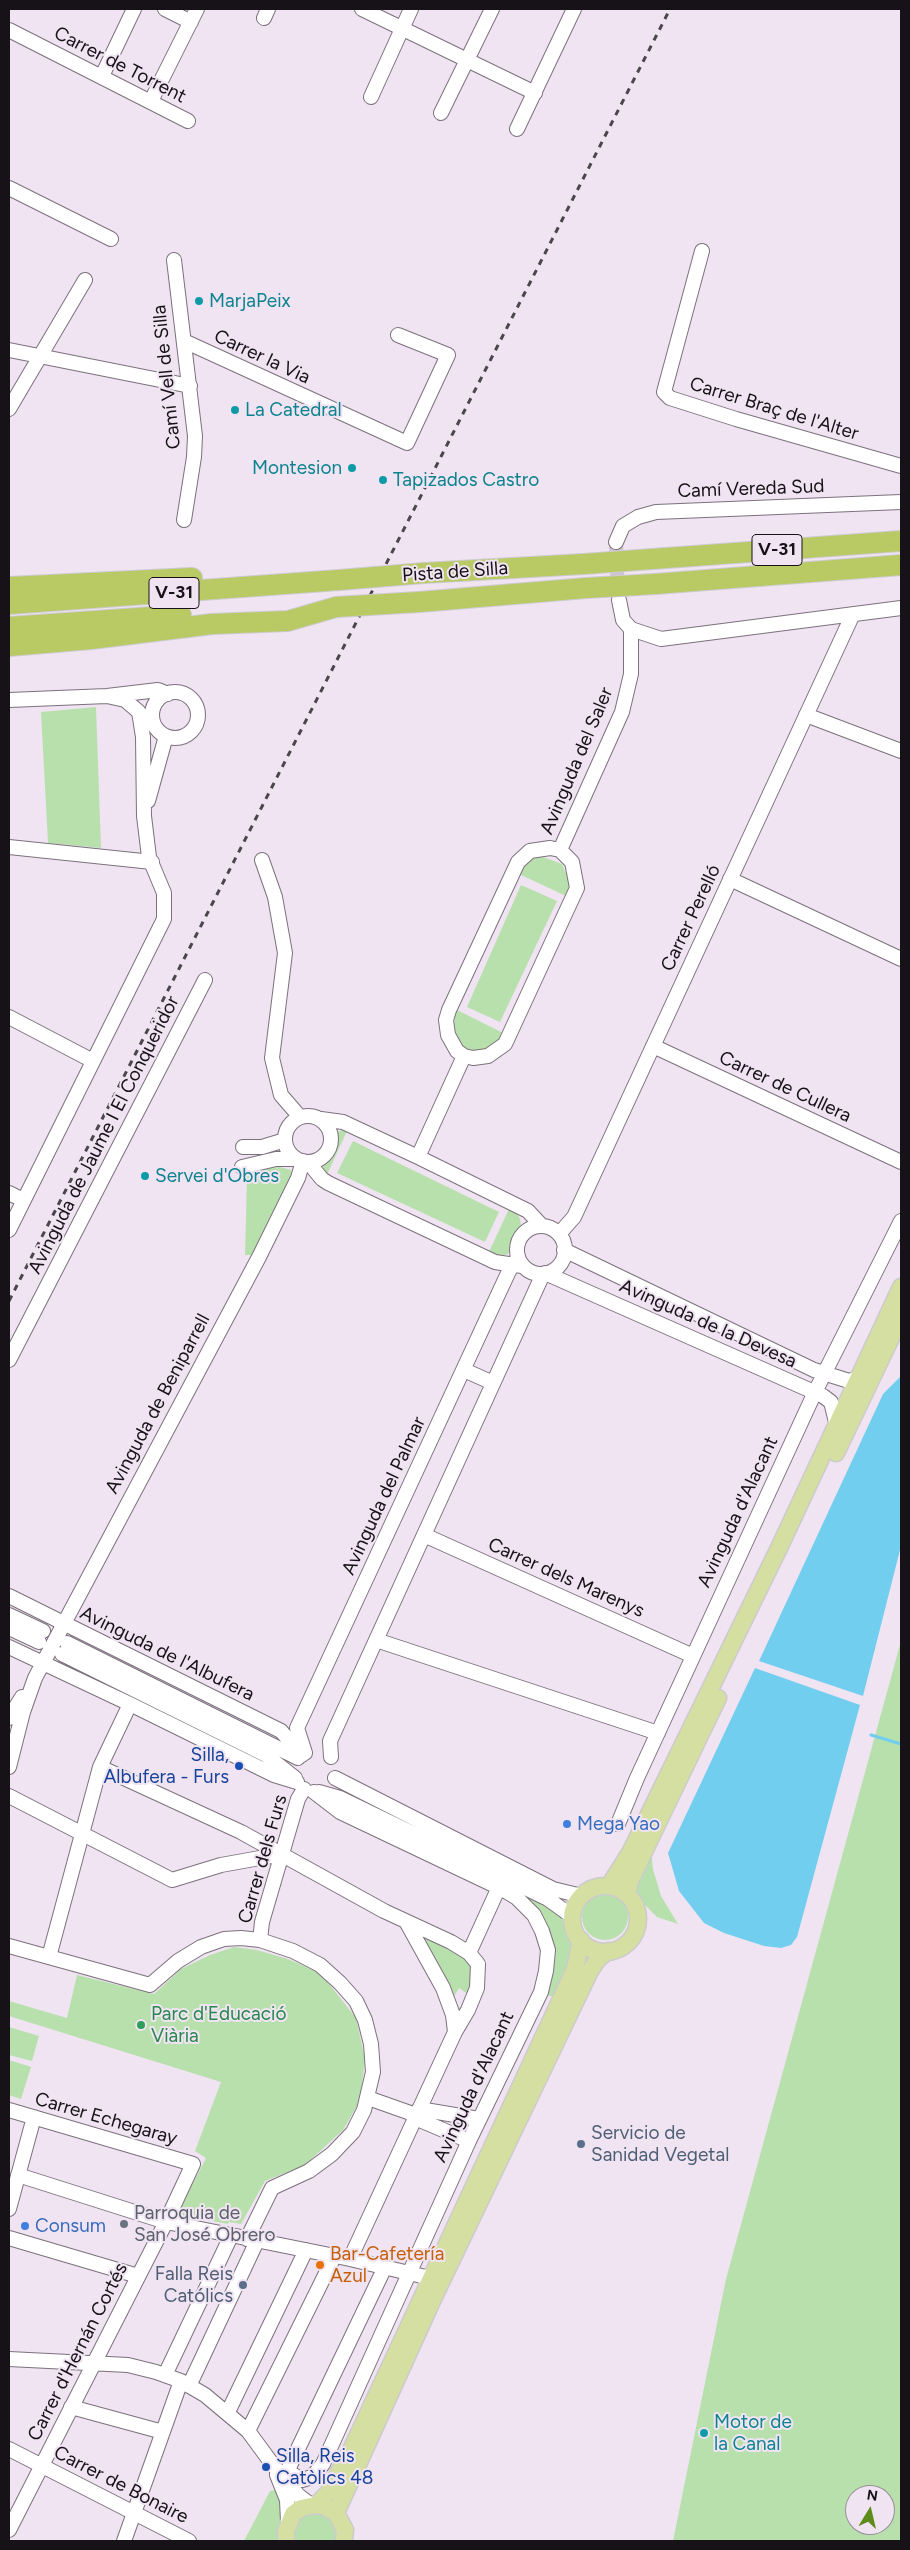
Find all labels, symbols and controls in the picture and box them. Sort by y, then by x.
street label: Carrer de Torrent [50,22,190,108]
place label: MarjaPeix [209,290,291,312]
marker: MarjaPeix [193,295,205,307]
street label: Camí Vell de Silla [148,304,186,450]
street label: Carrer la Via [210,325,314,389]
street label: Carrer Braç de l'Alter [687,372,861,446]
place label: La Catedral [245,399,342,421]
marker: La Catedral [229,404,241,416]
place label: Montesion [252,457,342,479]
marker: Montesion [346,462,358,474]
place label: Tapizados Castro [393,469,539,491]
marker: Tapizados Castro [377,474,389,486]
street label: Camí Vereda Sud [677,475,825,503]
road number: V-31 [752,534,802,566]
street label: Pista de Silla [401,557,509,587]
road number: V-31 [149,578,199,608]
street label: Avinguda del Saler [536,684,618,838]
street label: Carrer Perelló [656,861,726,975]
street label: Avinguda de Jaume I El Conqueridor [24,992,184,1278]
street label: Carrer de Cullera [715,1046,855,1128]
place label: Servei d'Obres [155,1165,279,1187]
marker: Servei d'Obres [139,1170,151,1182]
street label: Avinguda de la Devesa [616,1275,800,1373]
street label: Avinguda de Beniparrell [101,1310,215,1498]
street label: Avinguda del Palmar [337,1413,431,1579]
street label: Avinguda d'Alacant [693,1433,783,1591]
street label: Carrer dels Marenys [484,1533,648,1623]
street label: Avinguda de l'Albufera [76,1602,258,1706]
place label: Silla, Albufera - Furs [103,1744,229,1788]
marker: Silla, Albufera - Furs [233,1760,245,1772]
street label: Carrer dels Furs [234,1792,292,1926]
place label: Mega Yao [577,1813,660,1835]
marker: Mega Yao [561,1818,573,1830]
place label: Parc d'Educació Viària [151,2003,286,2047]
street label: Avinguda d'Alacant [429,2008,519,2166]
marker: Parc d'Educació Viària [135,2019,147,2031]
street label: Carrer Echegaray [32,2088,180,2150]
place label: Servicio de Sanidad Vegetal [591,2122,729,2166]
marker: Servicio de Sanidad Vegetal [575,2138,587,2150]
place label: Parroquia de San José Obrero [134,2202,276,2246]
place label: Consum [35,2215,106,2237]
marker: Parroquia de San José Obrero [118,2218,130,2230]
marker: Consum [19,2220,31,2232]
place label: Bar-Cafetería Azul [330,2243,444,2287]
street label: Carrer d'Hernán Cortés [23,2259,133,2445]
marker: Bar-Cafetería Azul [314,2259,326,2271]
place label: Falla Reis Católics [155,2263,233,2307]
marker: Falla Reis Católics [237,2279,249,2291]
place label: Motor de la Canal [714,2411,792,2455]
marker: Motor de la Canal [698,2427,710,2439]
street label: Carrer de Bonaire [50,2441,192,2529]
place label: Silla, Reis Catòlics 48 [276,2445,373,2489]
marker: Silla, Reis Catòlics 48 [260,2461,272,2473]
north arrow [845,2485,895,2535]
text: N [866,2486,879,2505]

